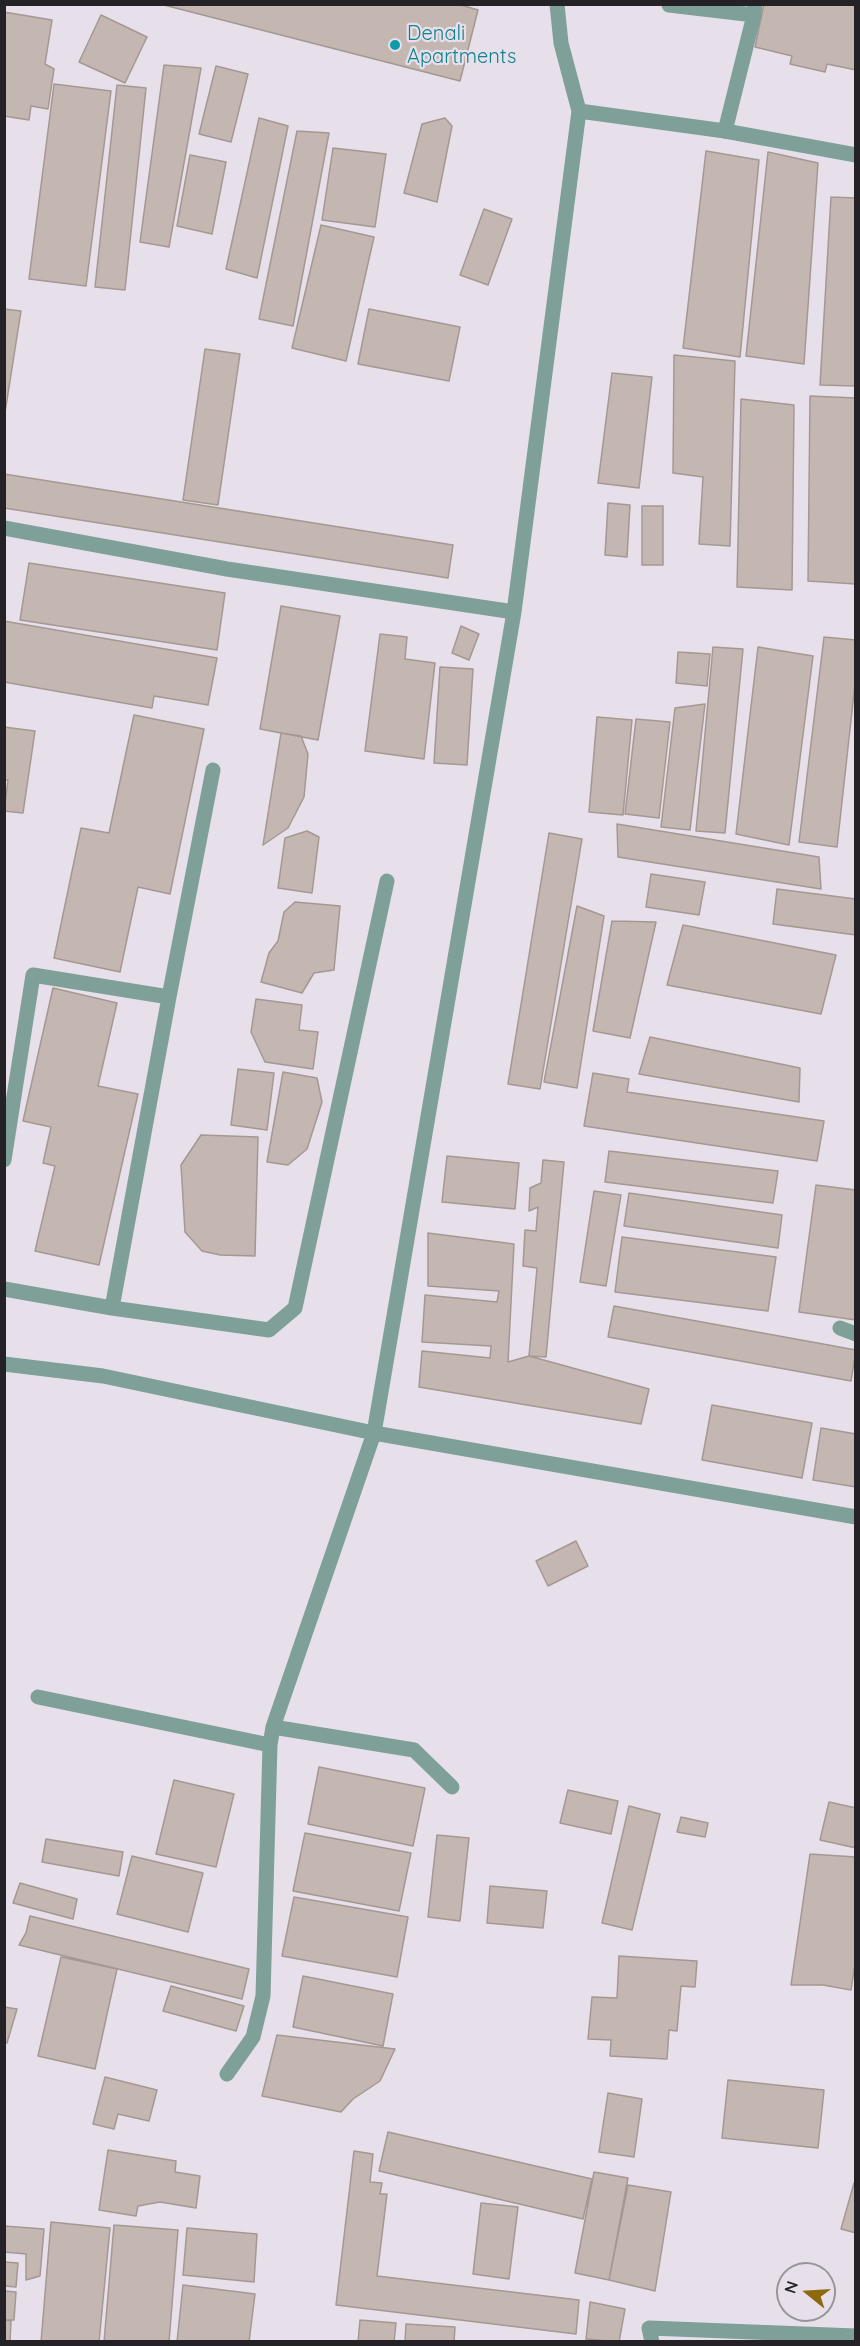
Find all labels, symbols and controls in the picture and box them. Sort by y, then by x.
place label: Denali Apartments [407,22,516,69]
marker: Denali Apartments [388,38,402,52]
north arrow [776,2262,836,2322]
text: N [779,2278,802,2296]

